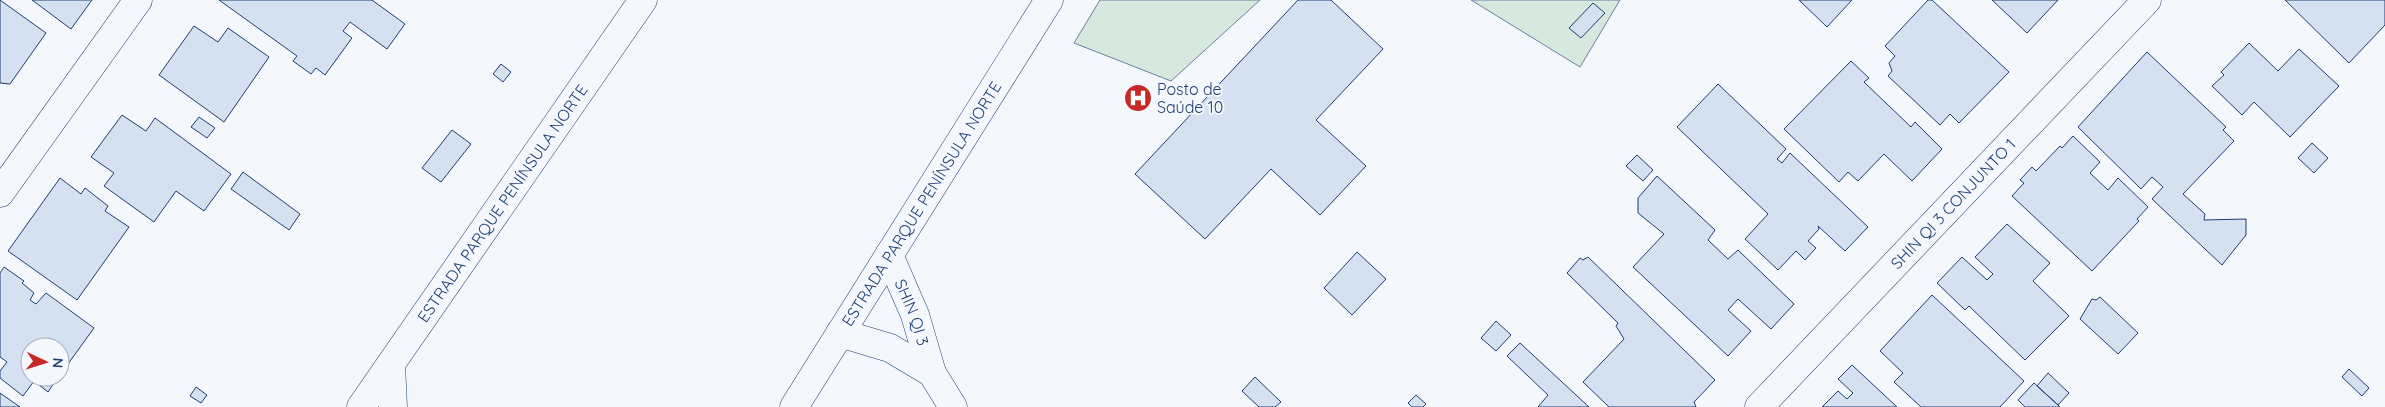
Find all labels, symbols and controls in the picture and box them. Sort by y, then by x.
street label: ESTRADA PARQUE PENÍNSULA NORTE [837,78,1006,330]
place label: Posto de Saúde 10 [1157,79,1223,117]
street label: ESTRADA PARQUE PENÍNSULA NORTE [413,80,592,326]
hospital icon: Posto de Saúde 10 [1123,83,1153,113]
street label: SHIN QI 3 CONJUNTO 1 [1886,134,2020,273]
street label: SHIN QI 3 [891,276,933,348]
north arrow [20,337,70,387]
text: N [49,357,67,369]

